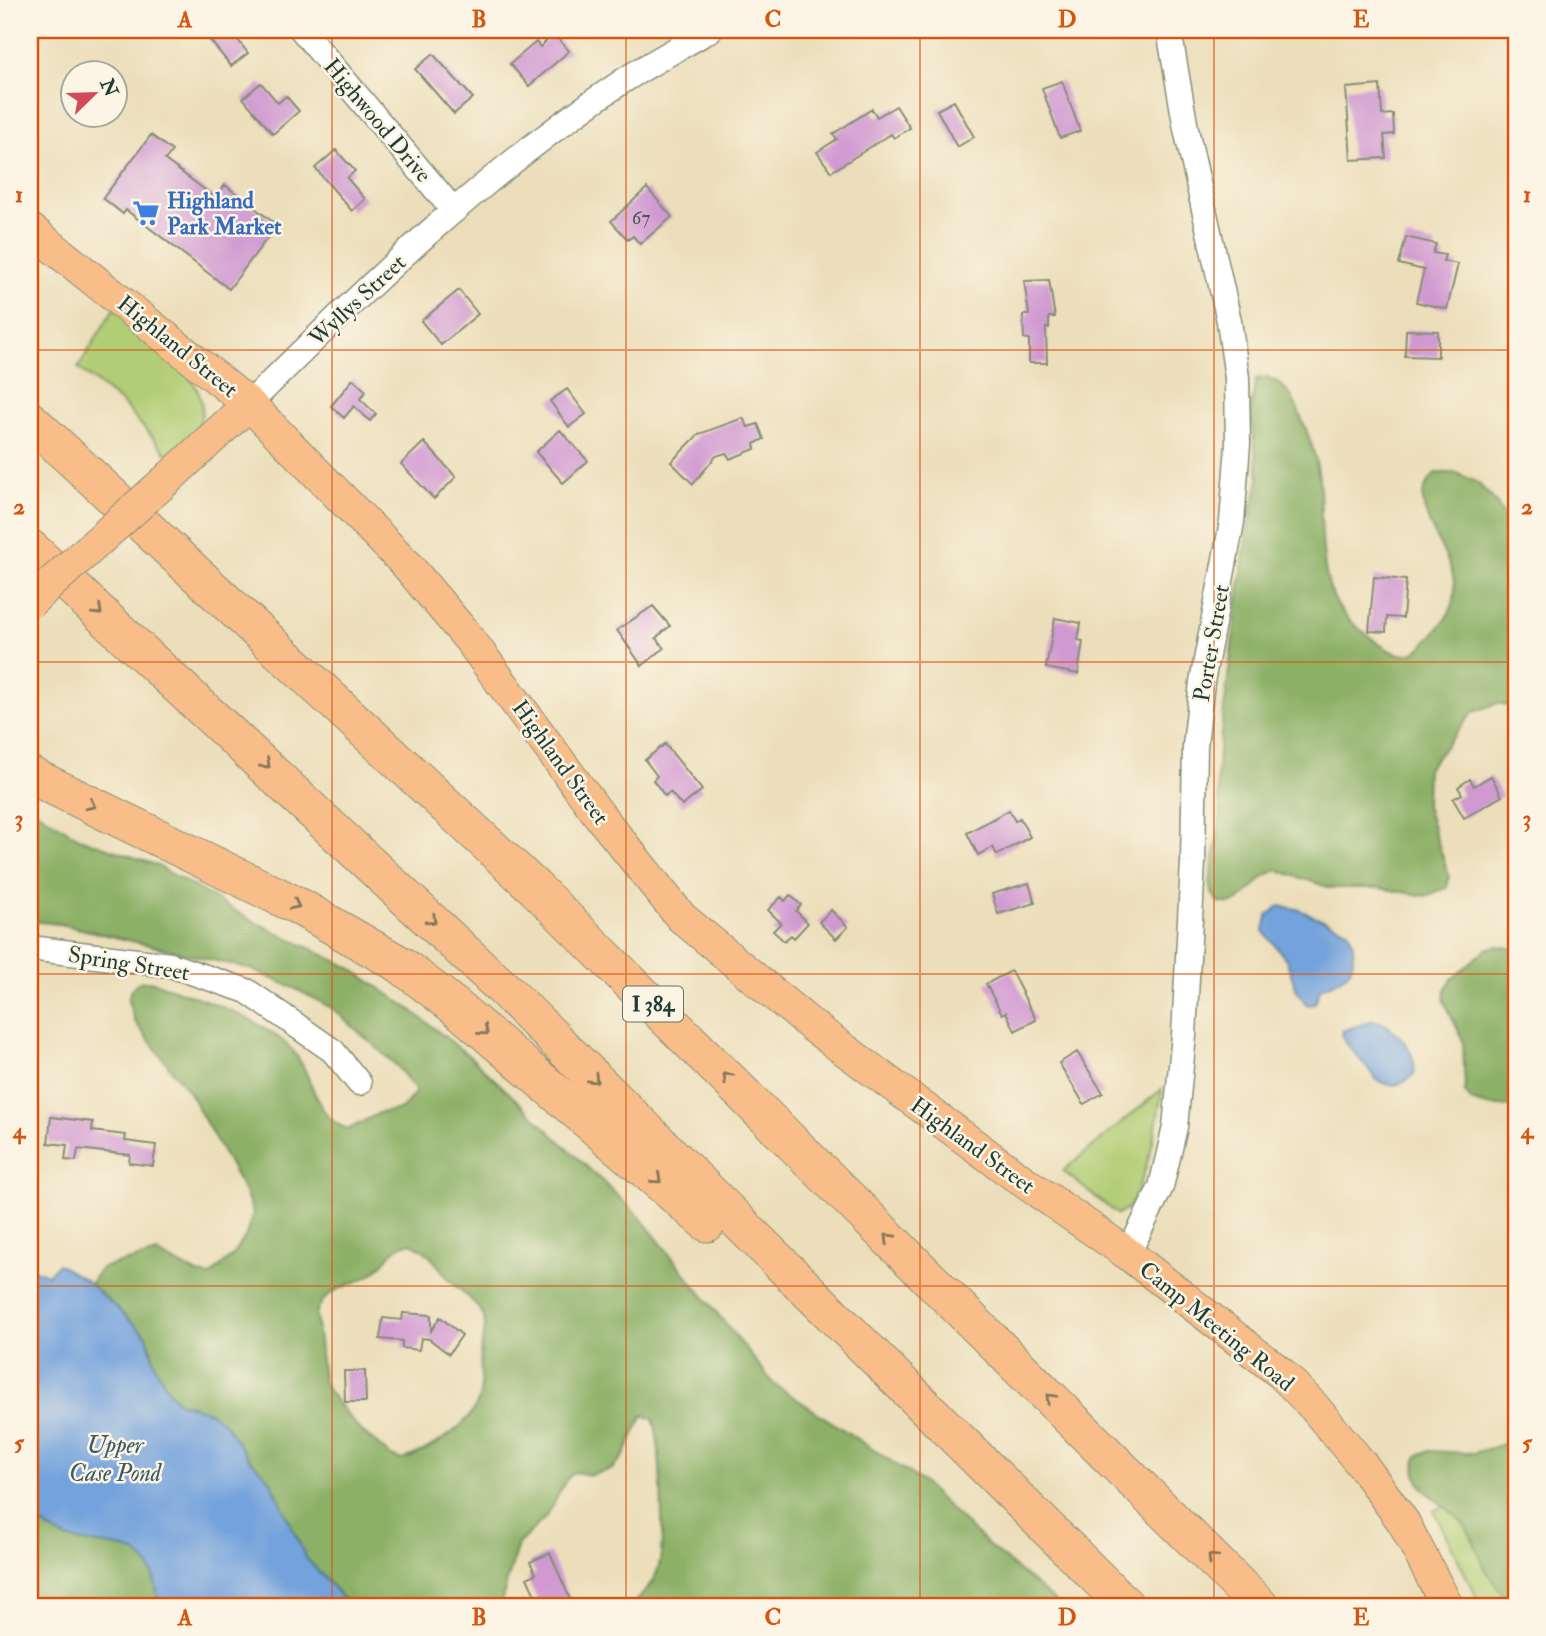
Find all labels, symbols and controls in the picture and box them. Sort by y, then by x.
text: A [177,5,193,34]
text: B [471,5,487,34]
text: C [765,5,781,34]
text: D [1058,5,1076,34]
text: E [1353,5,1370,34]
street label: Highwood Drive [317,52,438,189]
north arrow [60,60,130,130]
text: N [94,74,123,101]
text: 1 [15,180,23,209]
text: 1 [1523,180,1531,209]
place label: Highland Park Market [167,186,282,241]
supermarket icon: Highland Park Market [131,198,161,228]
house number: 67 [632,206,650,230]
street label: Wyllys Street [302,248,412,353]
street label: Highland Street [111,289,244,404]
text: 2 [13,492,25,521]
text: 2 [1521,492,1533,521]
street label: Porter Street [1187,582,1236,704]
one-way arrow [90,602,103,615]
street label: Highland Street [506,694,616,830]
one-way arrow [257,756,270,769]
one-way arrow [84,797,96,811]
text: 3 [15,804,23,833]
text: 3 [1523,804,1531,833]
one-way arrow [288,897,300,911]
one-way arrow [423,911,436,924]
street label: Spring Street [66,940,192,988]
road number: I 384 [623,986,683,1021]
one-way arrow [475,1023,488,1035]
one-way arrow [586,1070,599,1083]
one-way arrow [723,1073,736,1086]
street label: Highland Street [905,1090,1041,1200]
text: 4 [12,1116,27,1145]
text: 4 [1520,1116,1535,1145]
one-way arrow [649,1171,662,1183]
one-way arrow [884,1233,897,1246]
street label: Camp Meeting Road [1133,1255,1300,1399]
one-way arrow [1046,1394,1058,1406]
text: 5 [14,1428,25,1457]
text: 5 [1522,1428,1533,1457]
water label: Upper Case Pond [69,1430,163,1489]
one-way arrow [1207,1554,1220,1567]
text: A [177,1603,193,1632]
text: B [471,1603,487,1632]
text: C [765,1603,781,1632]
text: D [1058,1603,1076,1632]
text: E [1353,1603,1370,1632]

